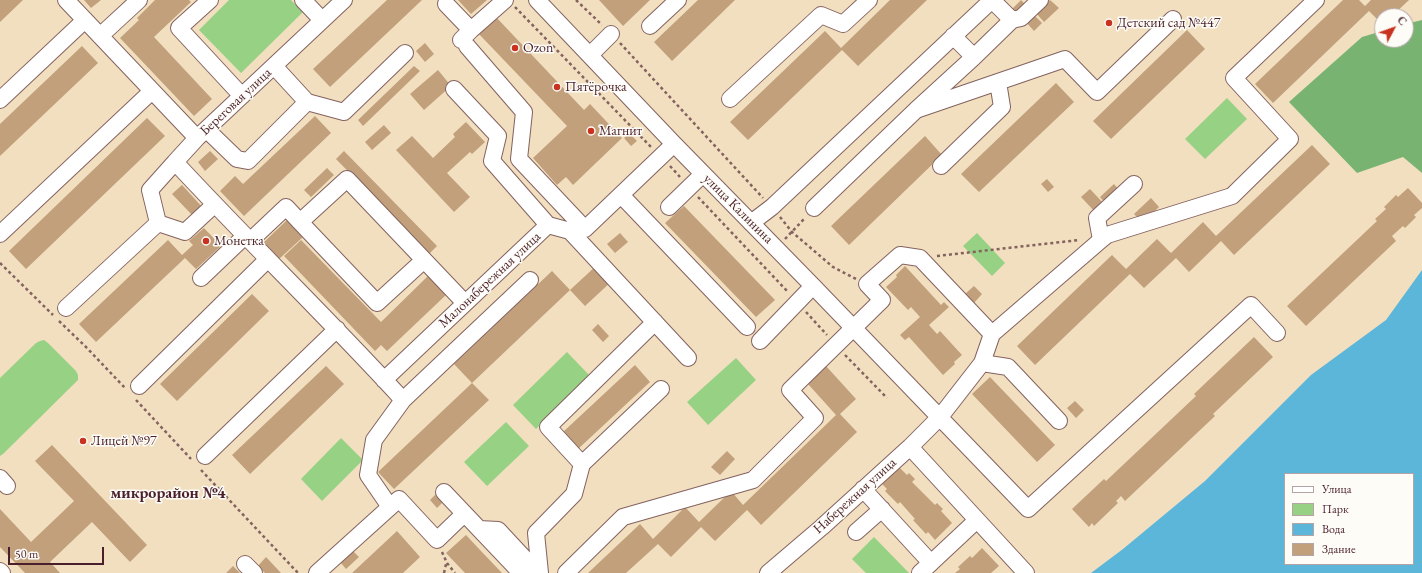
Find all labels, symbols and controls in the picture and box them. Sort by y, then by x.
north arrow [1374,8,1414,48]
text: С [1394,13,1410,28]
place label: Детский сад №447 [1117,15,1220,31]
marker: Детский сад №447 [1104,18,1114,28]
place label: Ozon [523,40,553,56]
marker: Ozon [510,43,520,53]
street label: Береговая улица [197,65,275,139]
place label: Пятёрочка [565,79,627,95]
marker: Пятёрочка [552,82,562,92]
place label: Магнит [599,123,642,139]
marker: Магнит [586,126,596,136]
street label: улица Калинина [700,171,776,247]
street label: Малонабережная улица [436,228,544,332]
place label: Монетка [214,233,264,249]
marker: Монетка [201,236,211,246]
place label: Лицей №97 [91,433,157,449]
marker: Лицей №97 [78,436,88,446]
street label: Набережная улица [810,454,900,538]
legend [1284,473,1414,565]
text: Улица [1322,481,1352,497]
district label: микрорайон №4 [110,484,226,504]
text: Парк [1322,501,1349,517]
text: Вода [1322,521,1345,537]
scale bar [10,539,106,565]
text: Здание [1322,541,1356,557]
text: 50 m [15,546,38,562]

